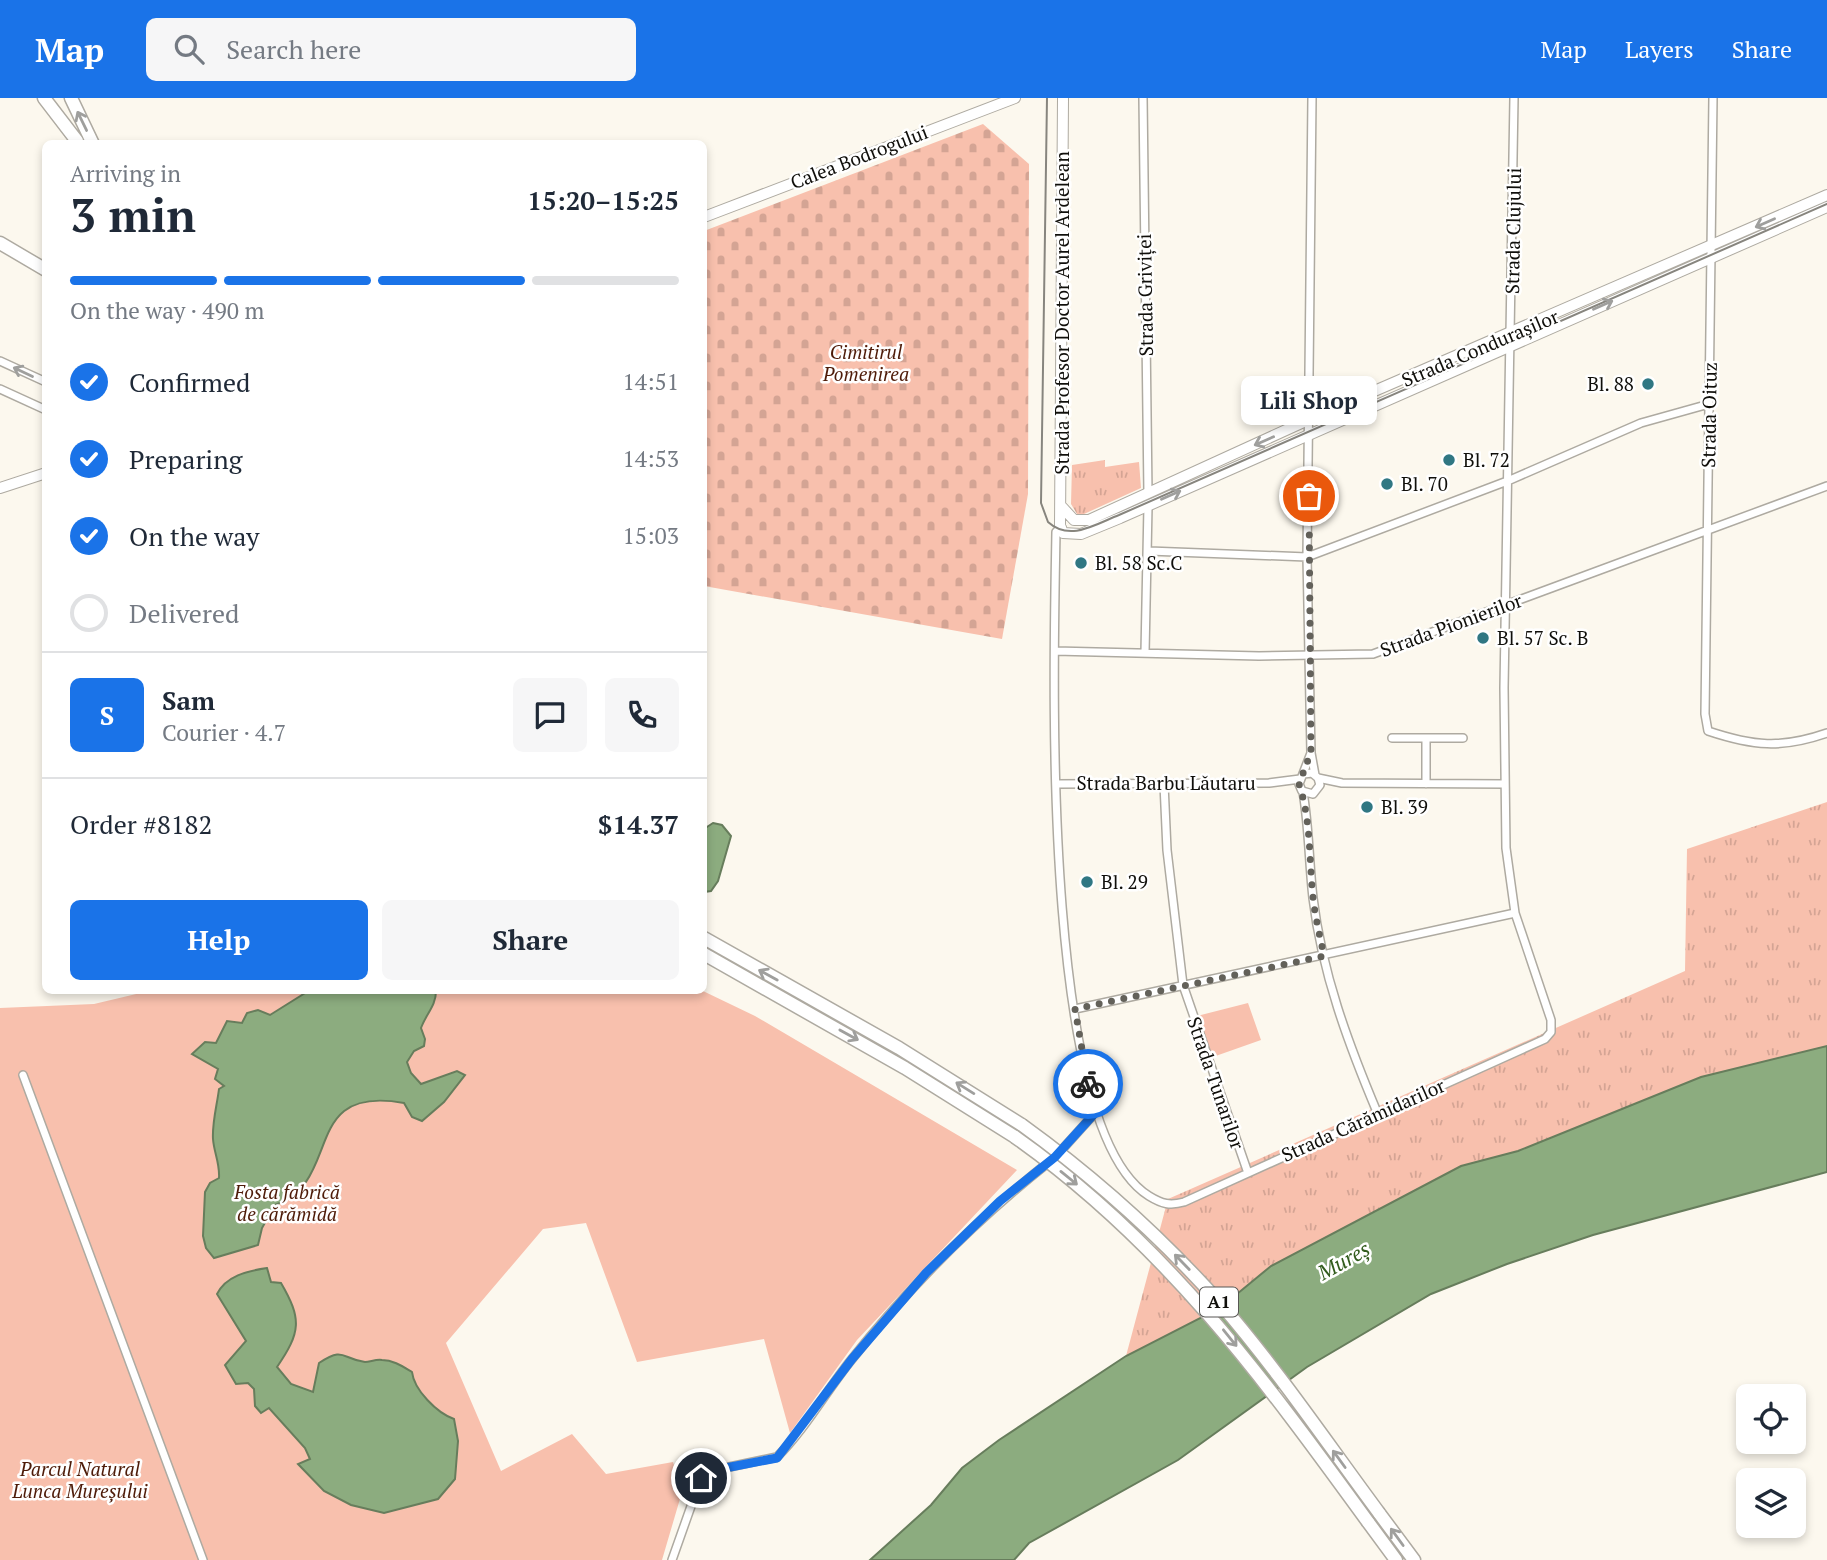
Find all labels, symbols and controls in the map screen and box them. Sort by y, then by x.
search box [146,18,636,81]
text: Map [35,28,104,71]
icon: search [170,30,208,68]
text: Search here [226,32,361,66]
text: Map [1540,33,1587,65]
text: Layers [1625,33,1694,65]
text: Share [1732,33,1792,65]
one-way arrow [75,111,89,132]
street label: Calea Bodrogului [787,119,931,194]
street label: Strada Profesor Doctor Aurel Ardelean [1049,151,1074,475]
text: Arriving in [70,158,181,189]
street label: Strada Clujului [1499,168,1526,294]
text: 15:20–15:25 [527,183,679,217]
text: 3 min [70,184,196,245]
one-way arrow [1754,217,1776,230]
street label: Strada Griviței [1131,233,1158,357]
text: On the way · 490 m [70,295,264,326]
one-way arrow [1592,298,1613,311]
street label: Strada Condurașilor [1397,303,1563,392]
park label: Cimitirul Pomenirea [822,339,909,386]
street label: Strada Oituz [1695,362,1722,468]
icon: check [70,363,108,401]
one-way arrow [13,365,34,378]
text: Confirmed [129,365,250,399]
text: 14:51 [622,366,679,397]
place label: Bl. 88 [1587,371,1634,396]
marker: Bl. 88 [1640,376,1656,392]
callout: Lili Shop [1241,377,1377,426]
text: Lili Shop [1260,385,1358,416]
one-way arrow [1254,435,1275,448]
icon: check [70,440,108,478]
text: Preparing [129,442,242,476]
text: 14:53 [622,443,679,474]
place label: Bl. 72 [1463,447,1510,472]
marker: Bl. 72 [1441,452,1457,468]
pin [1279,466,1339,526]
place label: Bl. 70 [1401,471,1448,496]
marker: Bl. 70 [1379,476,1395,492]
icon: bag [1290,477,1328,515]
one-way arrow [1159,488,1181,501]
icon: check [70,517,108,555]
text: On the way [129,519,260,553]
text: 15:03 [622,520,679,551]
place label: Bl. 58 Sc.C [1095,550,1183,575]
marker: Bl. 58 Sc.C [1073,555,1089,571]
street label: Strada Pionierilor [1376,587,1526,662]
text: Delivered [129,596,239,630]
place label: Bl. 57 Sc. B [1497,625,1588,650]
marker: Bl. 57 Sc. B [1475,630,1491,646]
button: chat [513,678,587,752]
button: phone [605,678,679,752]
text: Sam [162,683,215,717]
text: S [100,698,114,732]
text: Courier · 4.7 [162,717,286,748]
street label: Strada Barbu Lăutaru [1076,770,1256,795]
place label: Bl. 39 [1381,794,1428,819]
marker: Bl. 39 [1359,799,1375,815]
text: Order #8182 [70,807,212,841]
text: $14.37 [598,807,679,841]
place label: Bl. 29 [1101,869,1148,894]
marker: Bl. 29 [1079,874,1095,890]
button: Help [70,900,368,980]
button: Share [382,900,679,980]
one-way arrow [758,968,779,981]
street label: Strada Tunarilor [1182,1013,1251,1153]
one-way arrow [838,1028,858,1042]
courier [1053,1049,1123,1119]
icon: bike [1069,1065,1107,1103]
street label: Strada Cărămidarilor [1277,1072,1449,1167]
one-way arrow [956,1080,975,1095]
one-way arrow [1060,1170,1078,1185]
park label: Fosta fabrică de cărămidă [233,1179,340,1226]
water label: Mureș [1311,1234,1375,1286]
one-way arrow [1173,1254,1190,1271]
road number: A1 [1200,1288,1238,1316]
one-way arrow [1223,1328,1238,1346]
map controls [1736,1384,1806,1538]
button: locate [1736,1384,1806,1454]
pin [671,1448,731,1508]
one-way arrow [1332,1449,1347,1468]
park label: Parcul Natural Lunca Mureșului [11,1456,148,1503]
icon: home [682,1459,720,1497]
button: layers [1736,1468,1806,1538]
one-way arrow [1389,1528,1404,1547]

